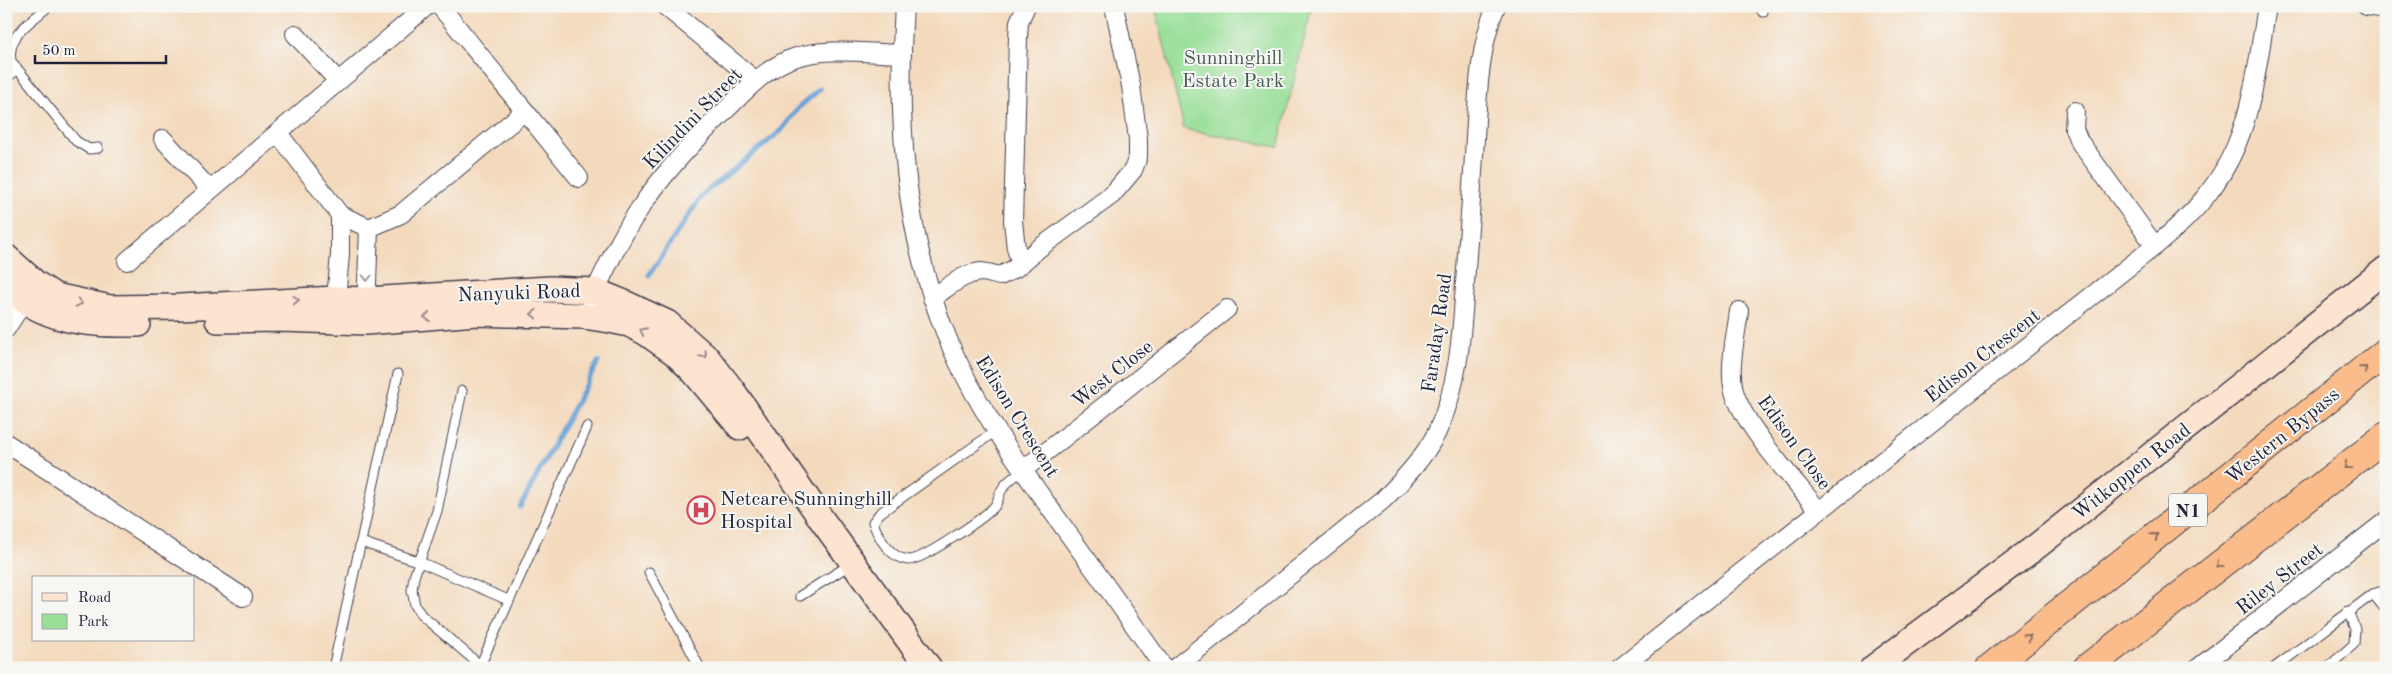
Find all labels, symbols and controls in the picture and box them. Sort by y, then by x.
scale bar [35,32,166,64]
text: 50 m [42,44,76,59]
park label: Sunninghill Estate Park [1182,49,1284,92]
street label: Kilindini Street [640,65,747,174]
street label: Faraday Road [1420,272,1456,395]
one-way arrow [362,275,372,283]
street label: Nanyuki Road [457,282,581,306]
one-way arrow [292,295,300,306]
one-way arrow [75,297,84,307]
street label: Edison Crescent [1922,306,2044,408]
one-way arrow [530,309,538,319]
one-way arrow [423,311,431,322]
one-way arrow [639,328,648,338]
street label: West Close [1069,337,1157,412]
one-way arrow [698,350,707,359]
street label: Edison Crescent [971,352,1062,482]
one-way arrow [2358,367,2367,375]
street label: Western Bypass [2223,385,2344,488]
street label: Edison Close [1753,392,1834,494]
street label: Witkoppen Road [2069,420,2195,525]
one-way arrow [2344,460,2353,468]
place label: Netcare Sunninghill Hospital [720,490,892,533]
road number: N1 [2169,494,2207,526]
hospital icon: Netcare Sunninghill Hospital [686,495,716,525]
one-way arrow [2149,534,2158,542]
street label: Riley Street [2233,540,2327,619]
one-way arrow [2216,560,2225,568]
legend [32,576,195,642]
text: Road [78,591,112,606]
text: Park [78,615,109,630]
one-way arrow [2022,635,2031,643]

